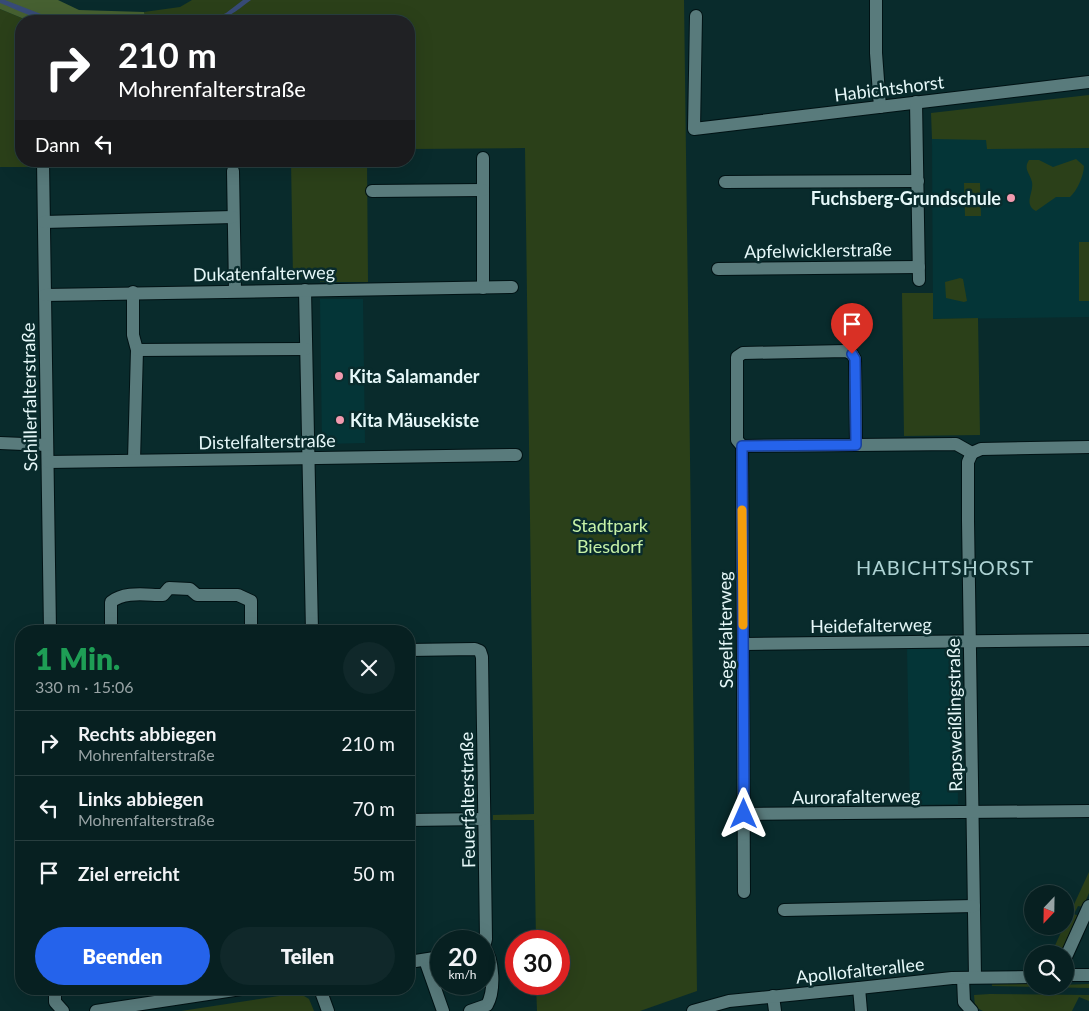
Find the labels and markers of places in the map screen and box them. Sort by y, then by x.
place label: Fuchsberg-Grundschule [811,187,1001,209]
marker: Fuchsberg-Grundschule [1005,192,1017,204]
pin [831,303,873,354]
place label: Kita Salamander [349,365,480,387]
marker: Kita Salamander [333,370,345,382]
place label: Kita Mäusekiste [350,409,479,431]
marker: Kita Mäusekiste [334,414,346,426]

